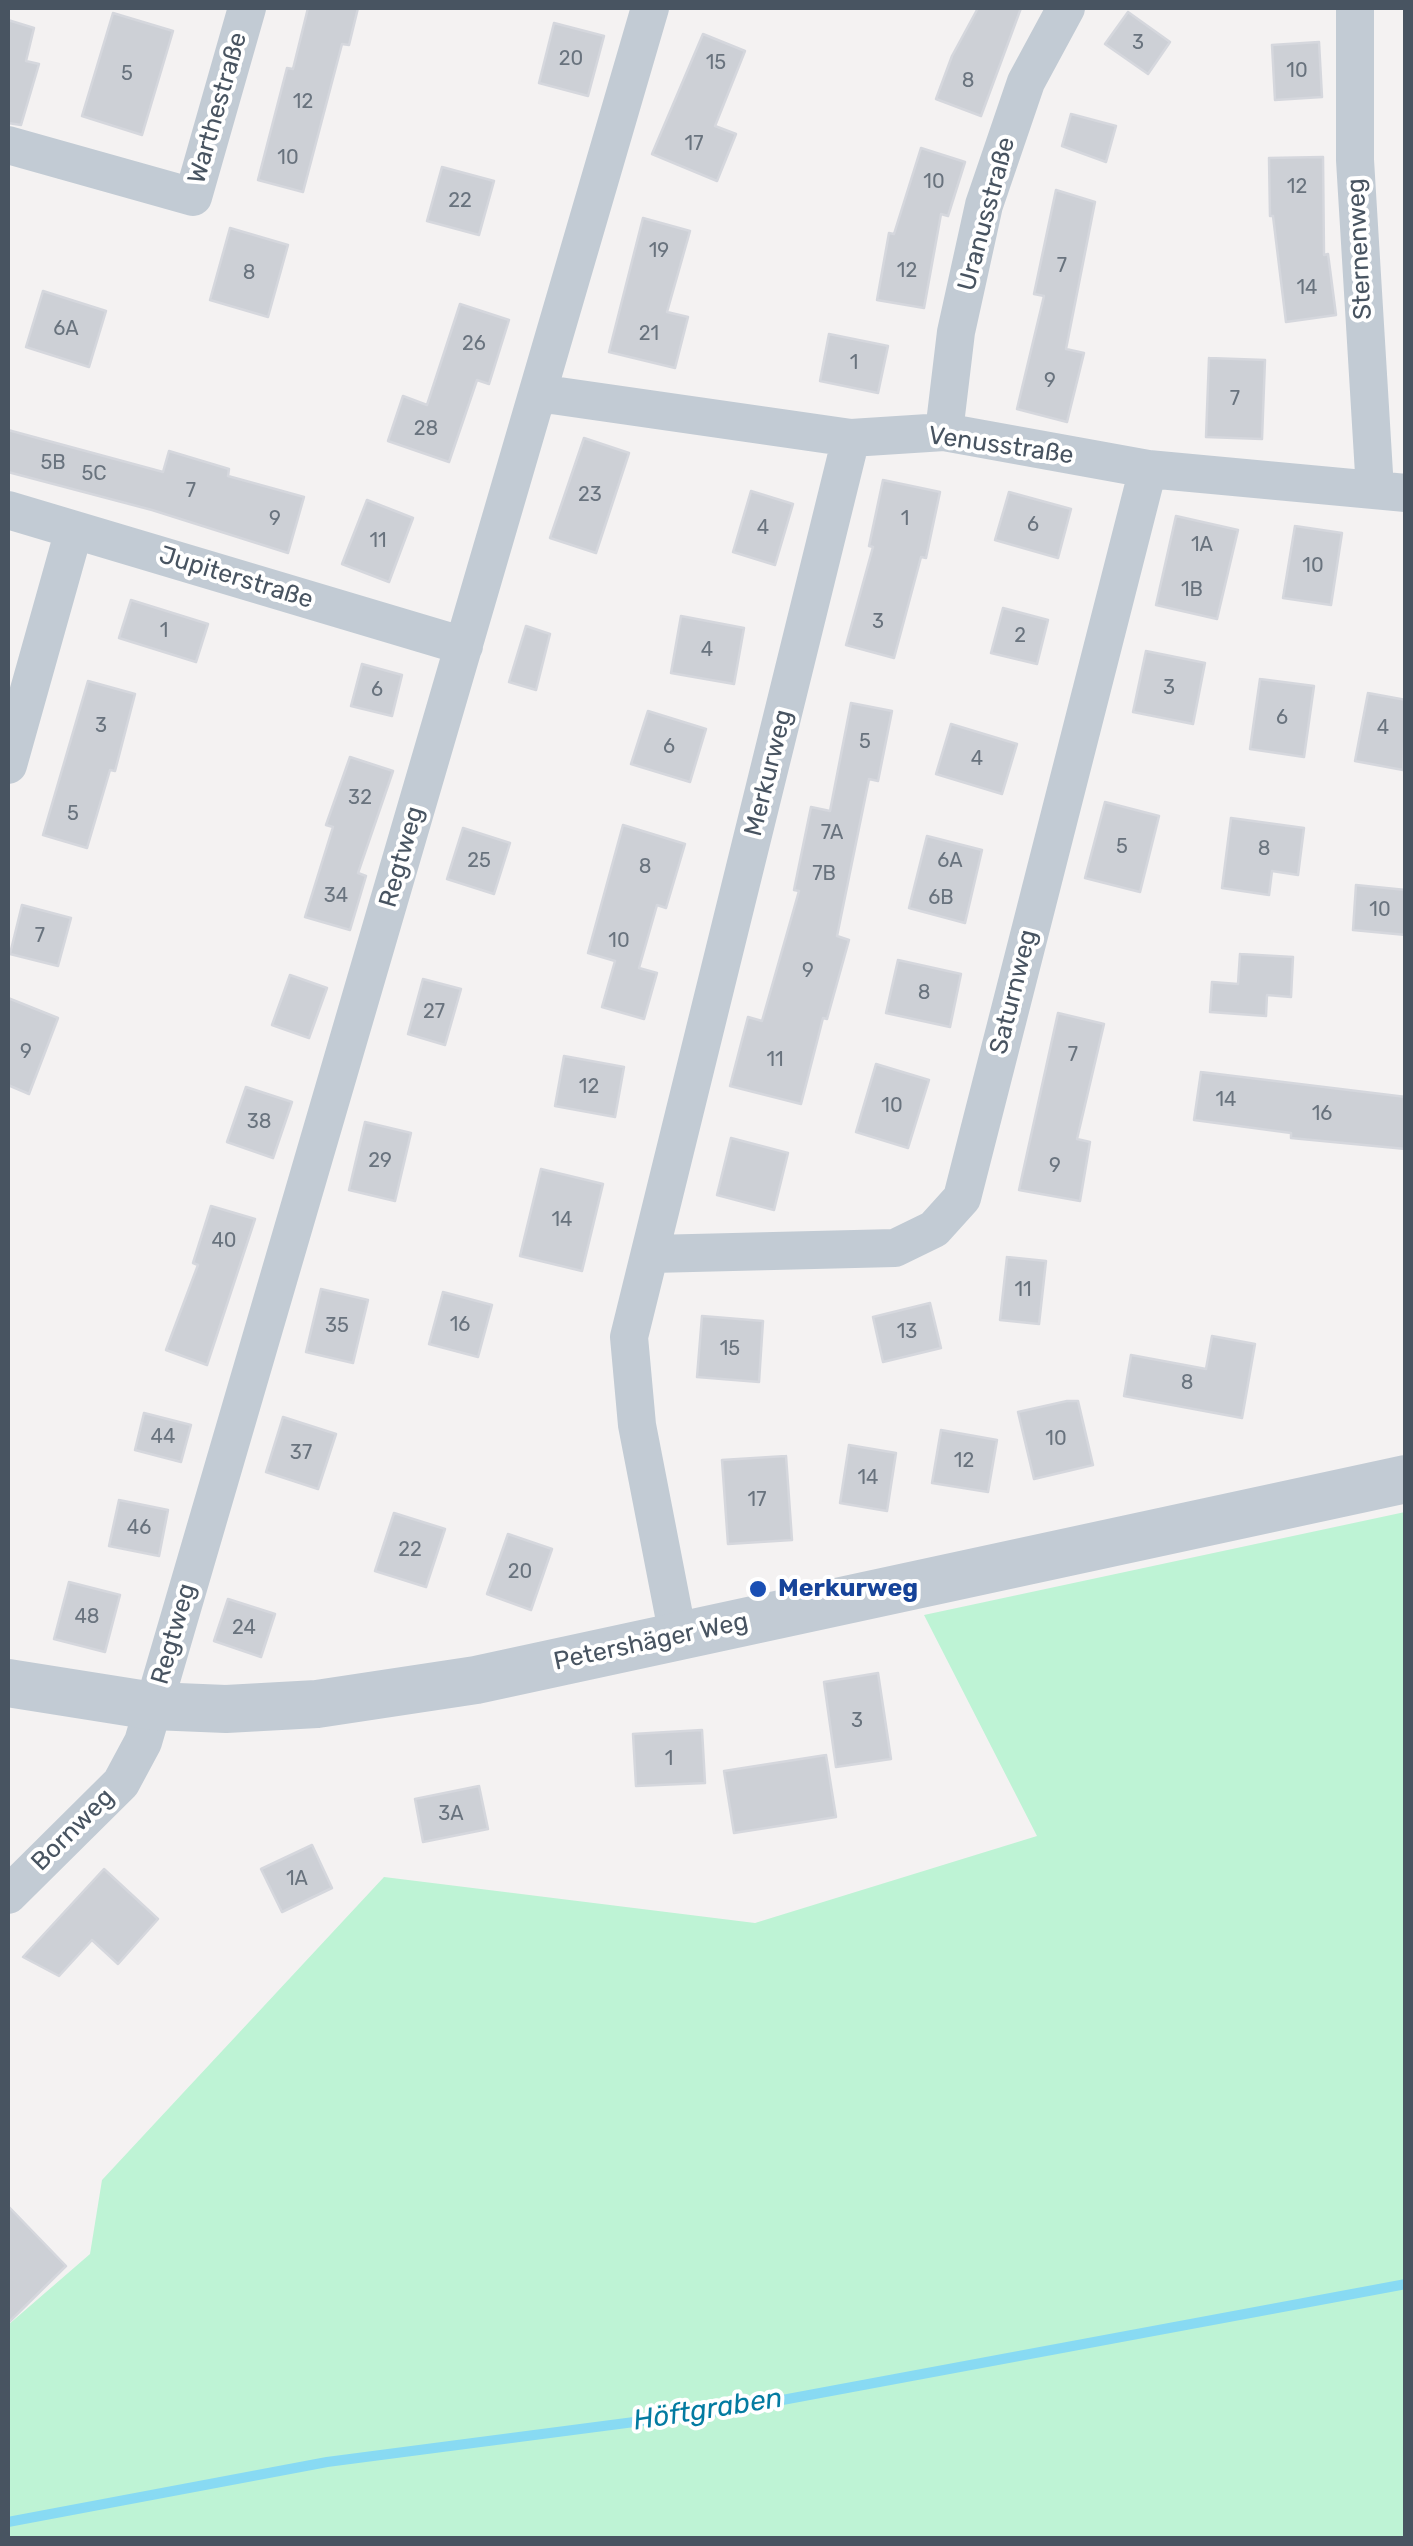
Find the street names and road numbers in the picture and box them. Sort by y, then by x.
street label: Warthestraße [182,29,254,187]
street label: Uranusstraße [952,134,1022,294]
street label: Sternenweg [1341,178,1379,320]
street label: Venusstraße [926,421,1076,471]
street label: Jupiterstraße [155,540,317,616]
street label: Merkurweg [739,707,799,839]
street label: Regtweg [373,803,431,911]
street label: Saturnweg [984,927,1044,1057]
street label: Regtweg [145,1580,203,1688]
street label: Petershäger Weg [551,1607,751,1677]
street label: Bornweg [26,1783,120,1877]

